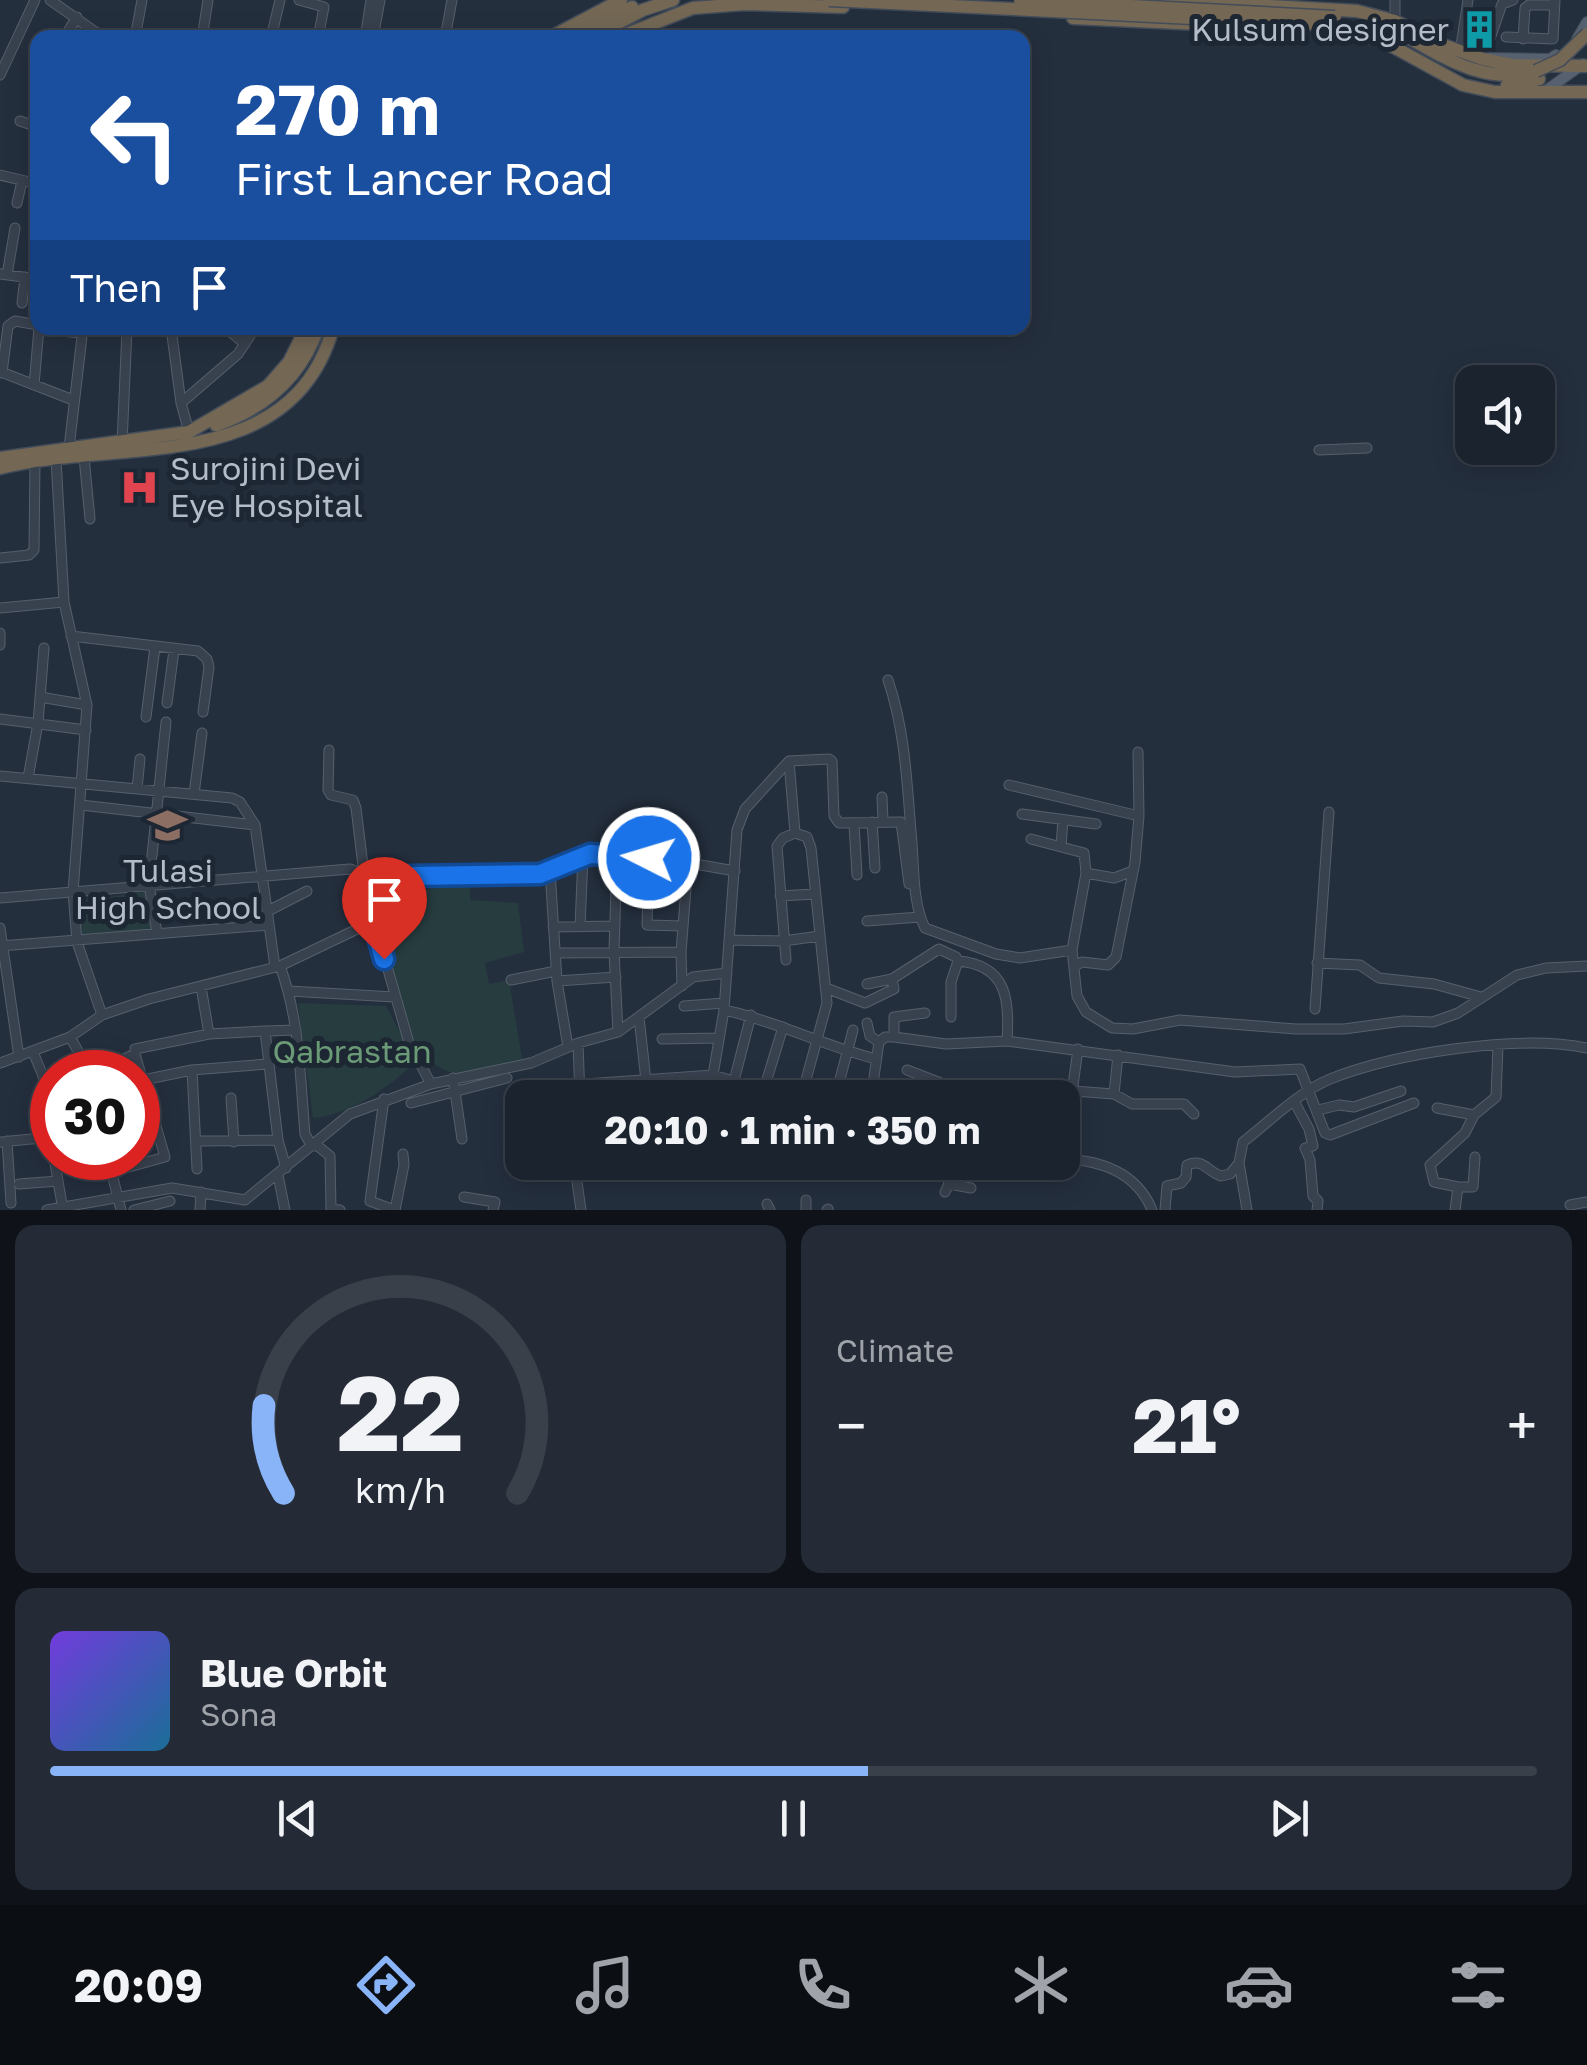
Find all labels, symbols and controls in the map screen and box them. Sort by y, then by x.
building icon: Kulsum designer [1458,9,1500,51]
place label: Kulsum designer [1191,10,1449,48]
text: 270 m [235,66,440,150]
icon: left [70,70,200,200]
text: First Lancer Road [235,151,613,205]
icon: arrive [182,260,237,315]
text: Then [70,265,162,310]
map controls [1455,365,1555,465]
button: sound [1455,365,1555,465]
place label: Surojini Devi Eye Hospital [170,449,363,524]
hospital icon: Surojini Devi Eye Hospital [119,466,161,508]
school or university icon: Tulasi High School [147,805,189,847]
position arrow [597,806,701,910]
place label: Tulasi High School [75,851,261,926]
pin [342,857,427,960]
icon: arrive [357,872,412,927]
park label: Qabrastan [272,1032,432,1070]
speed limit sign: 30 [30,1050,160,1180]
text: 20:10 · 1 min · 350 m [604,1107,981,1152]
text: Climate [836,1331,954,1369]
text: 22 [337,1349,464,1474]
text: 21° [1132,1379,1241,1470]
text: − [836,1392,866,1458]
text: + [1507,1392,1537,1458]
text: km/h [355,1468,446,1511]
text: Blue Orbit [200,1650,387,1695]
text: Sona [200,1695,277,1733]
icon: previous [270,1791,325,1846]
icon: pause [766,1791,821,1846]
icon: next [1262,1791,1317,1846]
icon: directions [351,1950,421,2020]
icon: music [570,1950,640,2020]
icon: phone [788,1950,858,2020]
icon: climate [1006,1950,1076,2020]
icon: car [1224,1950,1294,2020]
icon: filters [1443,1950,1513,2020]
text: 20:09 [74,1958,203,2012]

